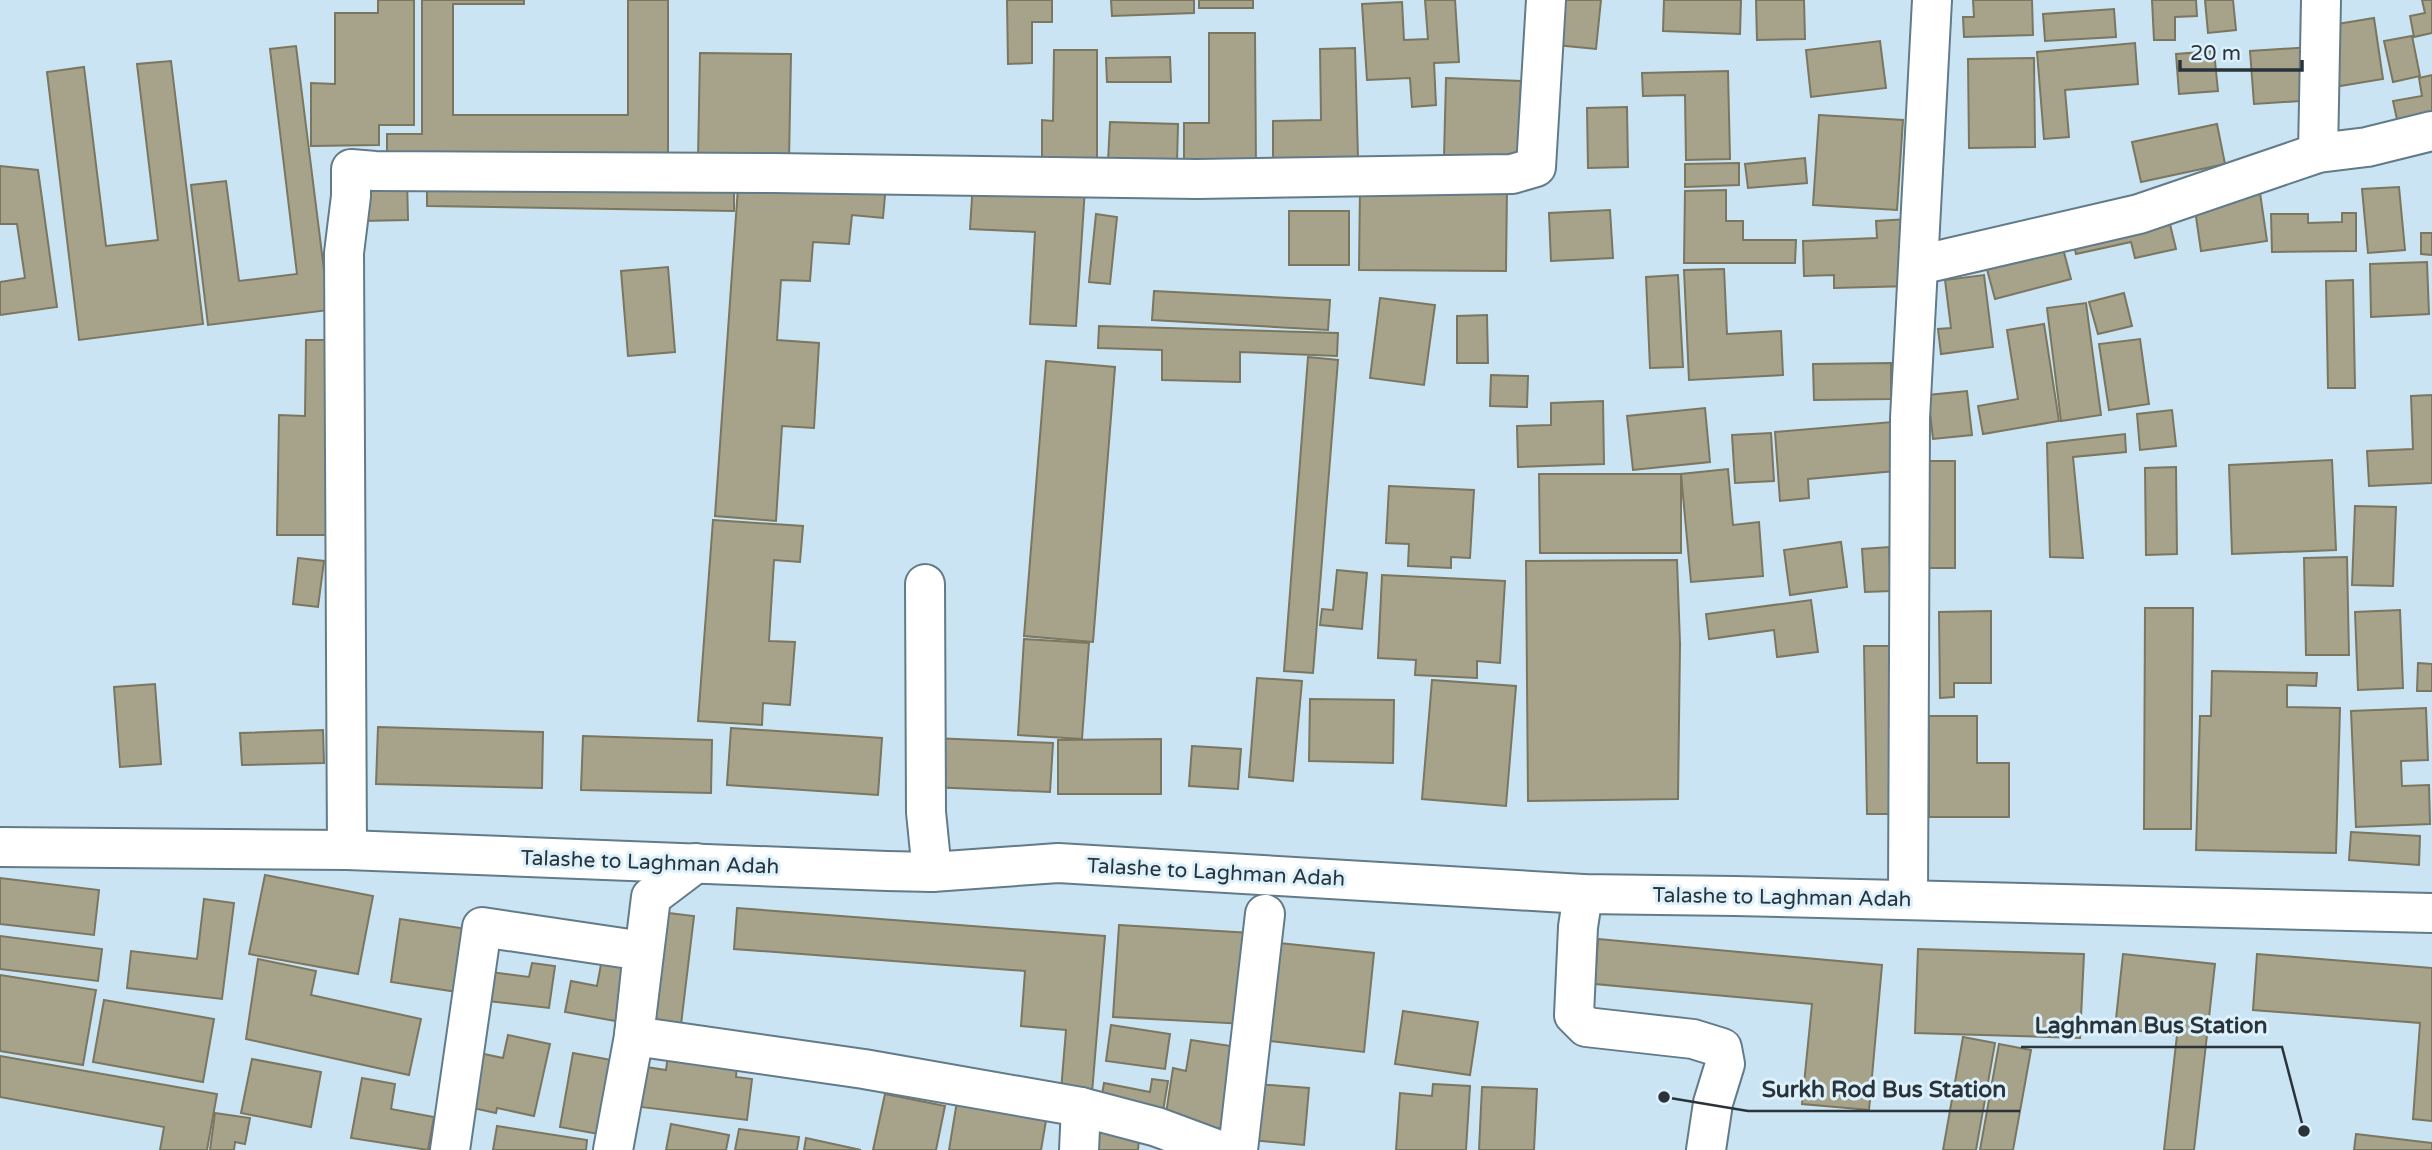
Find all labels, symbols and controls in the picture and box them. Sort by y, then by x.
scale bar [2180,28,2302,72]
text: 20 m [2190,41,2241,66]
street label: Talashe to Laghman Adah [520,845,780,880]
street label: Talashe to Laghman Adah [1086,853,1346,892]
street label: Talashe to Laghman Adah [1652,883,1912,912]
callout: Laghman Bus Station [2021,1003,2282,1047]
text: Laghman Bus Station [2034,1012,2268,1040]
callout: Surkh Rod Bus Station [1748,1067,2020,1111]
text: Surkh Rod Bus Station [1762,1076,2006,1104]

